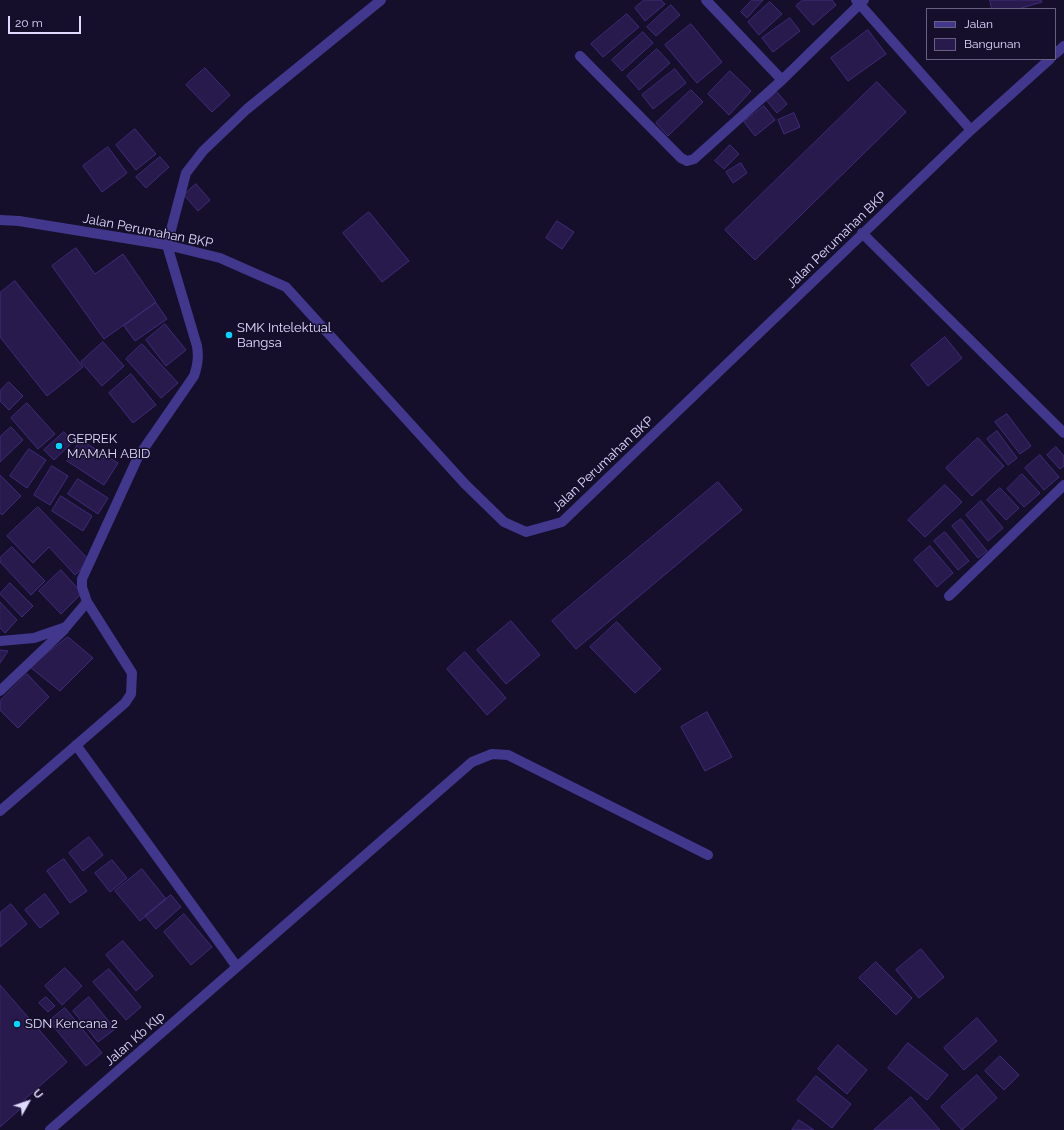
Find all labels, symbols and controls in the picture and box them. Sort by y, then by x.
scale bar [10,8,83,34]
legend [926,8,1056,60]
text: 20 m [15,16,43,30]
text: Jalan [964,17,993,31]
text: Bangunan [964,37,1021,51]
street label: Jalan Perumahan BKP [784,188,890,292]
street label: Jalan Perumahan BKP [82,211,214,251]
place label: SMK Intelektual Bangsa [237,320,331,351]
marker: SMK Intelektual Bangsa [224,330,234,340]
street label: Jalan Perumahan BKP [549,413,657,515]
place label: GEPREK MAMAH ABID [67,431,150,462]
marker: GEPREK MAMAH ABID [54,441,64,451]
street label: Jalan Kb Klp [102,1009,168,1069]
place label: SDN Kencana 2 [25,1016,118,1032]
marker: SDN Kencana 2 [12,1019,22,1029]
north arrow [8,1082,48,1122]
text: U [30,1087,45,1101]

